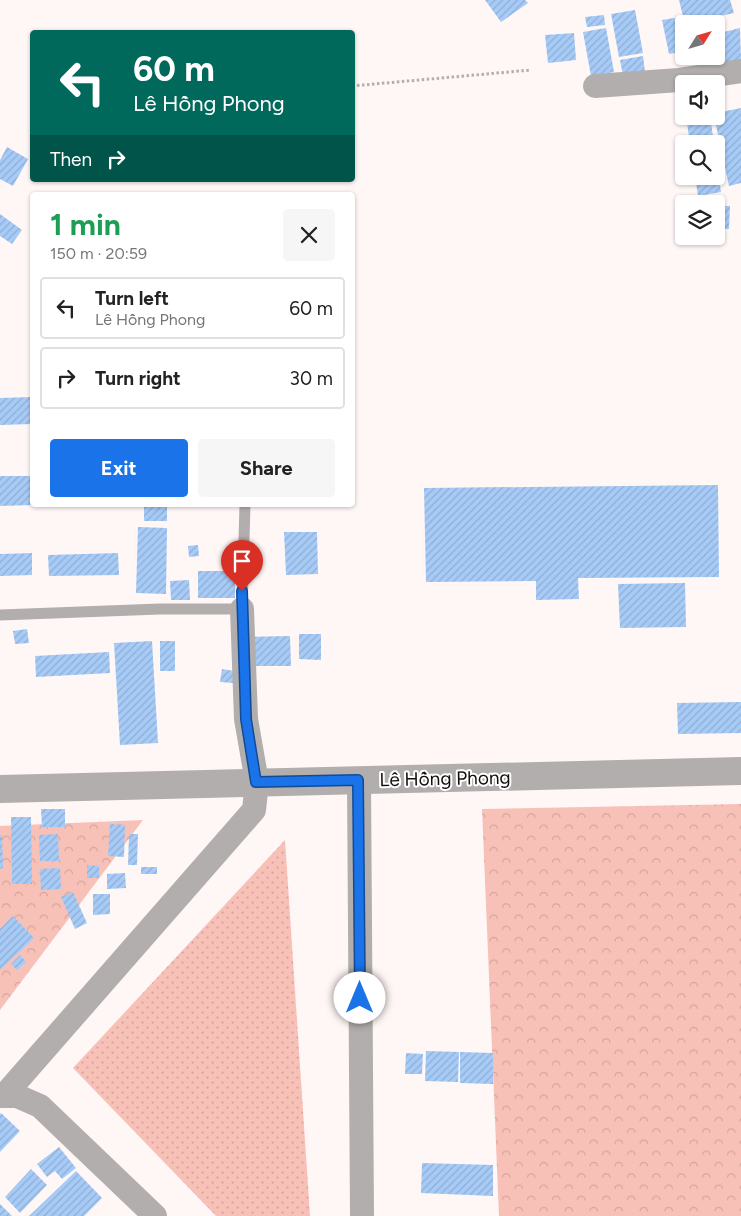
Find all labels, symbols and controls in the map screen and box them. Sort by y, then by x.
north arrow [675,15,725,65]
map controls [675,15,725,245]
text: 60 m [133,48,215,90]
icon: left [50,50,115,115]
button: sound [675,75,725,125]
text: Lê Hồng Phong [133,90,285,117]
button: search [675,135,725,185]
icon: right [102,145,130,173]
text: Then [50,148,92,171]
button: layers [675,195,725,245]
text: 1 min [50,206,121,243]
button: close [283,209,335,261]
text: 150 m · 20:59 [50,244,147,263]
text: Turn left [95,287,169,310]
icon: left [52,294,80,322]
text: 60 m [289,297,333,320]
text: Lê Hồng Phong [95,310,205,329]
icon: right [52,364,80,392]
text: Turn right [95,367,181,390]
text: 30 m [290,367,333,390]
button: Exit [50,439,188,497]
button: Share [198,439,335,497]
pin [221,540,263,591]
icon: arrive [228,547,256,575]
street label: Lê Hồng Phong [379,766,511,791]
position arrow [333,971,385,1023]

